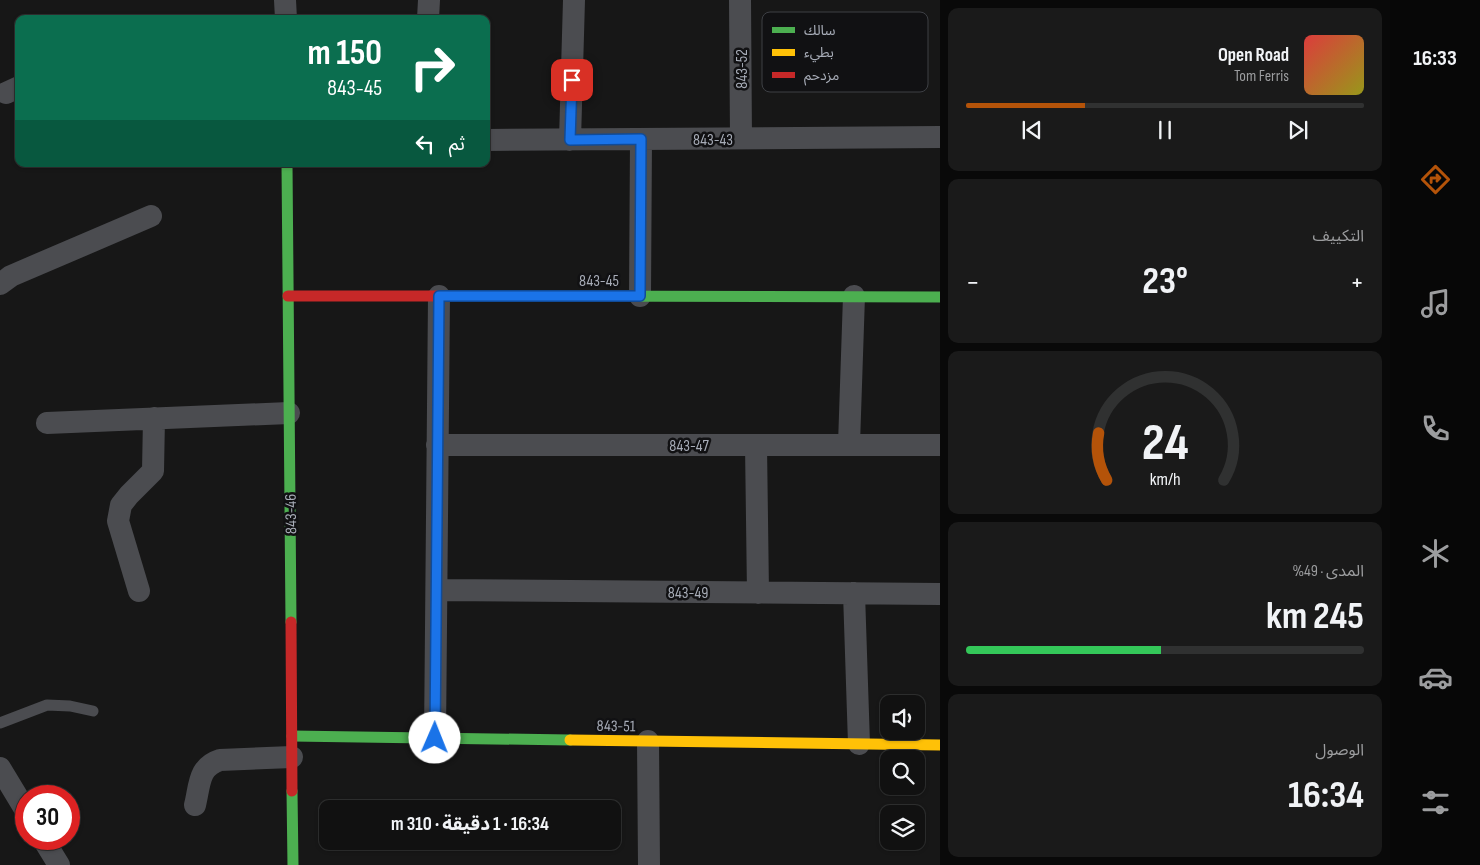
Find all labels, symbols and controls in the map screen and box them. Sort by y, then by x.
legend [762,12,928,92]
text: سالك [804,22,836,39]
text: 150 m [307,32,382,75]
icon: right [400,35,465,100]
text: بطيء [804,44,834,63]
text: Open Road [1218,44,1289,67]
text: 16:33 [1413,45,1457,72]
street label: 843-52 [733,49,752,89]
pin [551,59,593,101]
icon: arrive [558,66,586,94]
text: مزدحم [804,67,839,86]
text: Tom Ferris [1234,67,1289,86]
text: 843-45 [327,75,382,102]
icon: previous [1018,116,1046,144]
icon: pause [1151,116,1179,144]
icon: next [1284,116,1312,144]
icon: left [411,130,439,158]
street label: 843-43 [693,131,733,150]
text: ثم [449,133,465,156]
icon: directions [1418,162,1453,197]
text: التكييف [1312,227,1364,246]
text: 23° [1142,259,1188,304]
text: − [966,266,980,299]
text: + [1350,266,1364,299]
street label: 843-45 [579,272,619,291]
icon: music [1418,286,1453,321]
icon: phone [1418,411,1453,446]
text: 24 [1142,412,1188,475]
street label: 843-47 [669,437,709,456]
text: km/h [1150,469,1180,490]
street label: 843-46 [282,494,301,534]
icon: climate [1418,536,1453,571]
text: المدى · 49% [1292,562,1364,581]
street label: 843-49 [668,584,708,603]
text: 245 km [1266,594,1364,639]
icon: car [1418,660,1453,695]
map controls [880,695,925,850]
button: sound [880,695,925,740]
position arrow [408,711,460,763]
street label: 843-51 [596,717,636,736]
text: الوصول [1315,741,1364,760]
button: search [880,750,925,795]
text: 16:34 [1288,773,1364,818]
speed limit sign: 30 [15,785,80,850]
icon: filters [1418,785,1453,820]
button: layers [880,805,925,850]
text: 16:34 · 1 دقيقة · 310 m [391,813,549,836]

